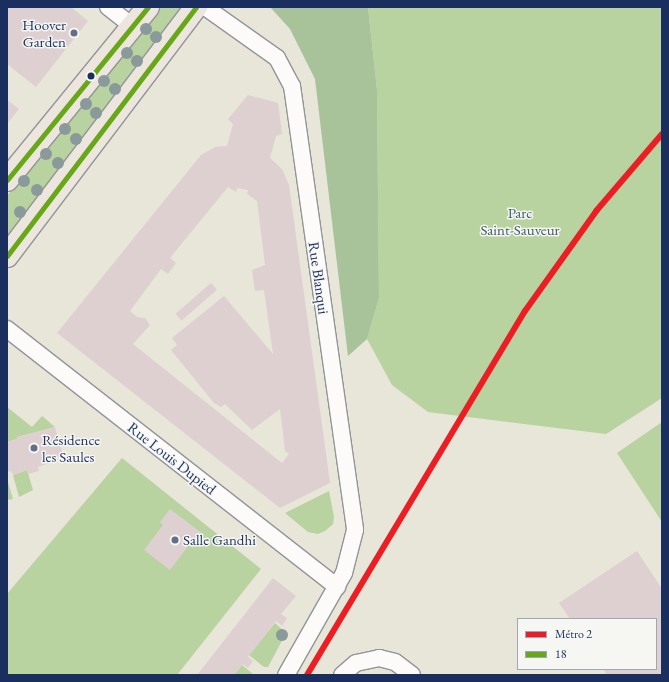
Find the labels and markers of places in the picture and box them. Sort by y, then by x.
place label: Hoover Garden [22,15,66,50]
marker: Hoover Garden [69,28,79,38]
unlabelled marker [86,71,96,81]
place label: Résidence les Saules [42,430,100,465]
marker: Résidence les Saules [29,443,39,453]
place label: Salle Gandhi [183,531,256,549]
marker: Salle Gandhi [170,535,180,545]

